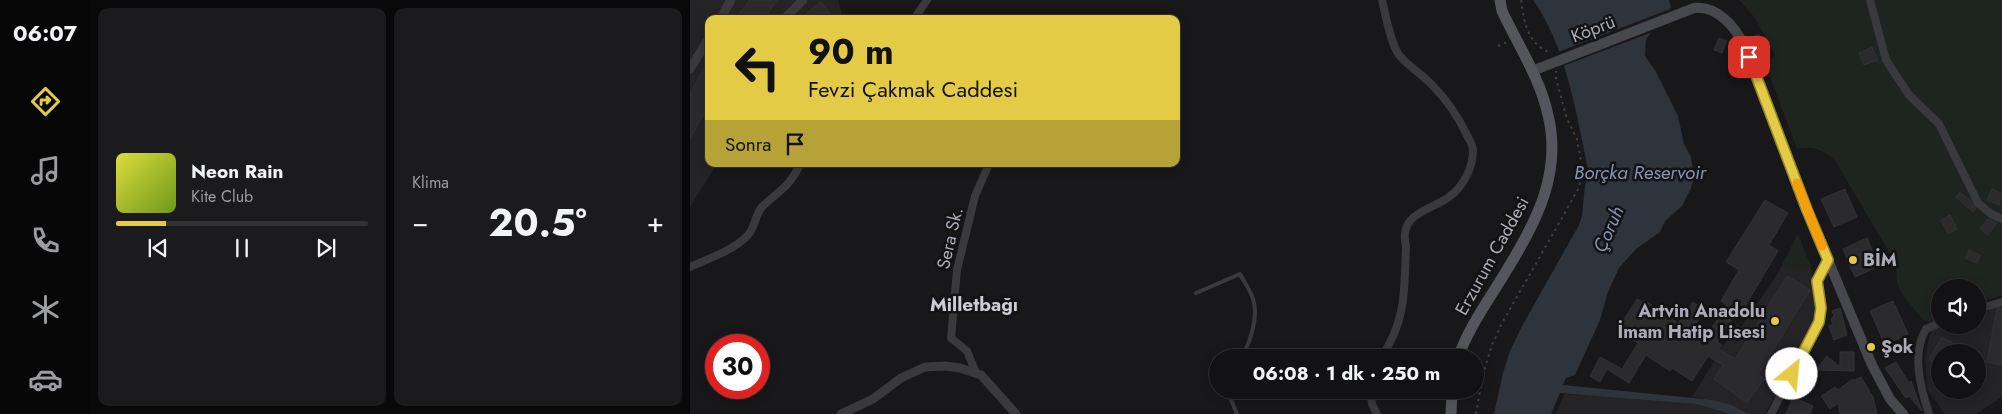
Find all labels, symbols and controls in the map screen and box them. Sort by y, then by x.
street label: Köprü [1567,9,1619,49]
text: 06:07 [13,17,77,49]
text: 90 m [808,27,894,77]
icon: left [725,35,790,100]
pin [1728,36,1770,78]
icon: arrive [1735,43,1763,71]
text: Fevzi Çakmak Caddesi [808,73,1018,105]
icon: directions [28,84,63,119]
icon: arrive [781,130,809,158]
text: Sonra [725,131,771,158]
icon: music [28,153,63,188]
text: Neon Rain [191,158,284,185]
water label: Borçka Reservoir [1574,159,1708,186]
text: Klima [412,171,449,194]
text: Kite Club [191,185,253,208]
street label: Erzurum Caddesi [1449,192,1535,320]
text: 20.5° [489,195,587,250]
text: − [412,202,429,243]
text: + [647,202,664,243]
water label: Çoruh [1586,202,1631,257]
street label: Sera Sk. [930,204,970,272]
icon: phone [28,223,63,258]
icon: previous [144,234,172,262]
icon: pause [228,234,256,262]
icon: next [312,234,340,262]
place label: BİM [1863,247,1897,273]
marker: BİM [1847,254,1859,266]
map controls [1931,279,1986,399]
button: sound [1931,279,1986,334]
district label: Milletbağı [930,291,1018,318]
icon: climate [28,292,63,327]
place label: Artvin Anadolu İmam Hatip Lisesi [1617,298,1765,345]
marker: Artvin Anadolu İmam Hatip Lisesi [1769,315,1781,327]
speed limit sign: 30 [705,334,770,399]
place label: Şok [1881,334,1914,360]
marker: Şok [1865,341,1877,353]
button: search [1931,344,1986,399]
position arrow [1765,347,1817,399]
text: 06:08 · 1 dk · 250 m [1253,360,1440,387]
icon: car [28,362,63,397]

